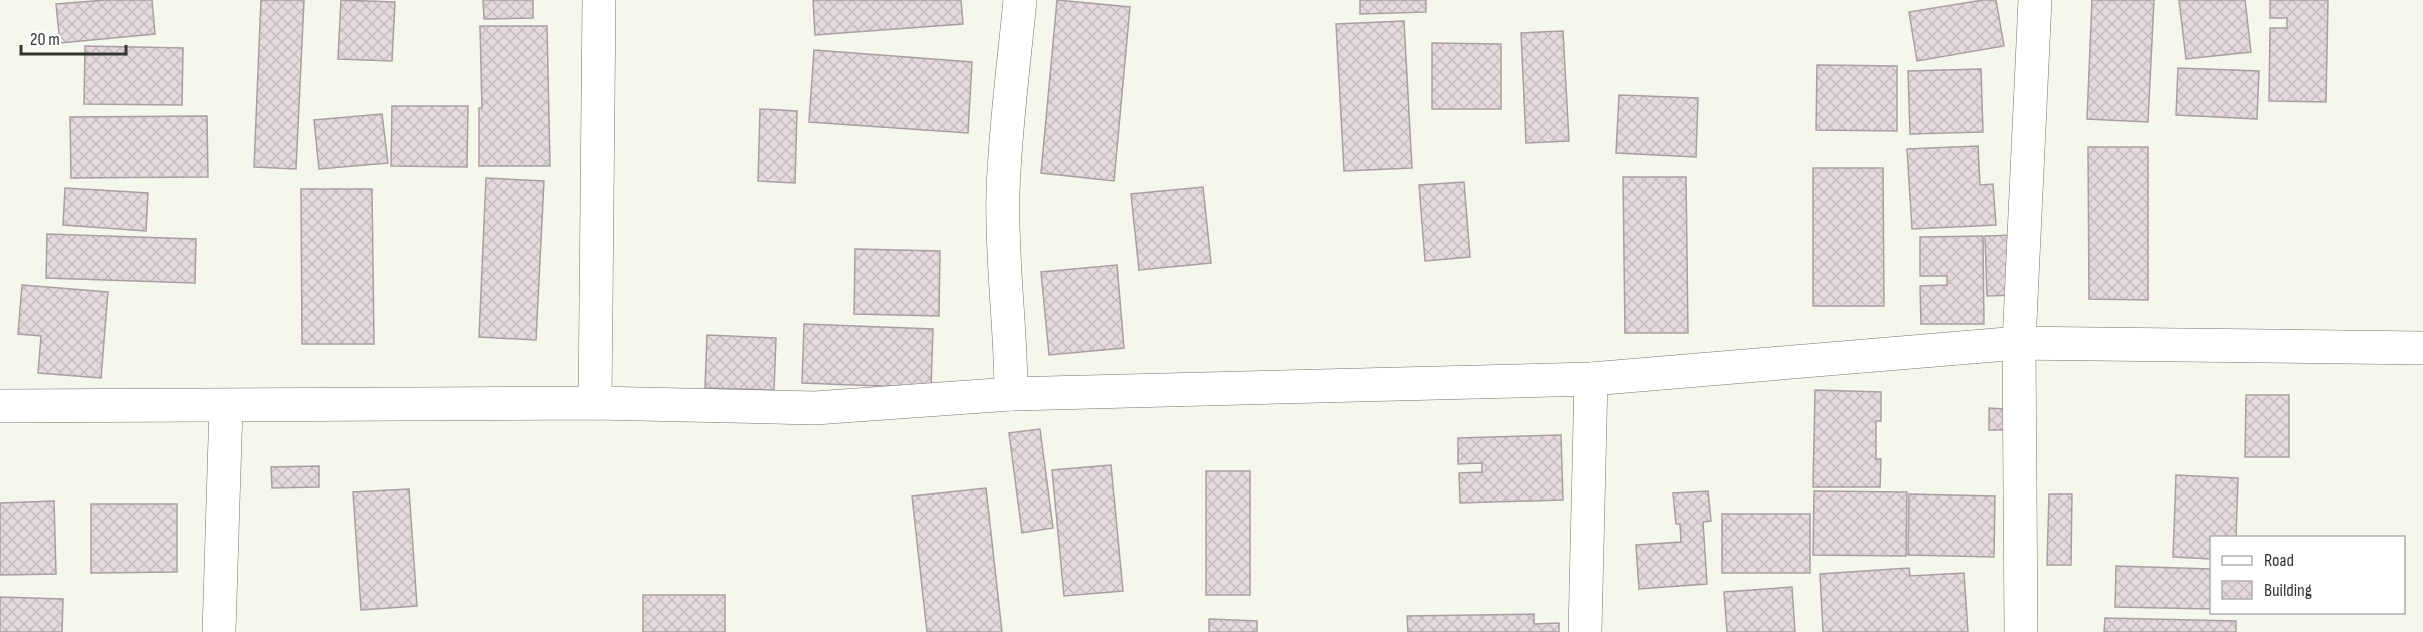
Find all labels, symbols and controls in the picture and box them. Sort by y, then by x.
scale bar [21,18,126,56]
text: 20 m [30,29,60,50]
legend [2210,536,2405,614]
text: Road [2264,550,2294,571]
text: Building [2264,580,2312,601]

